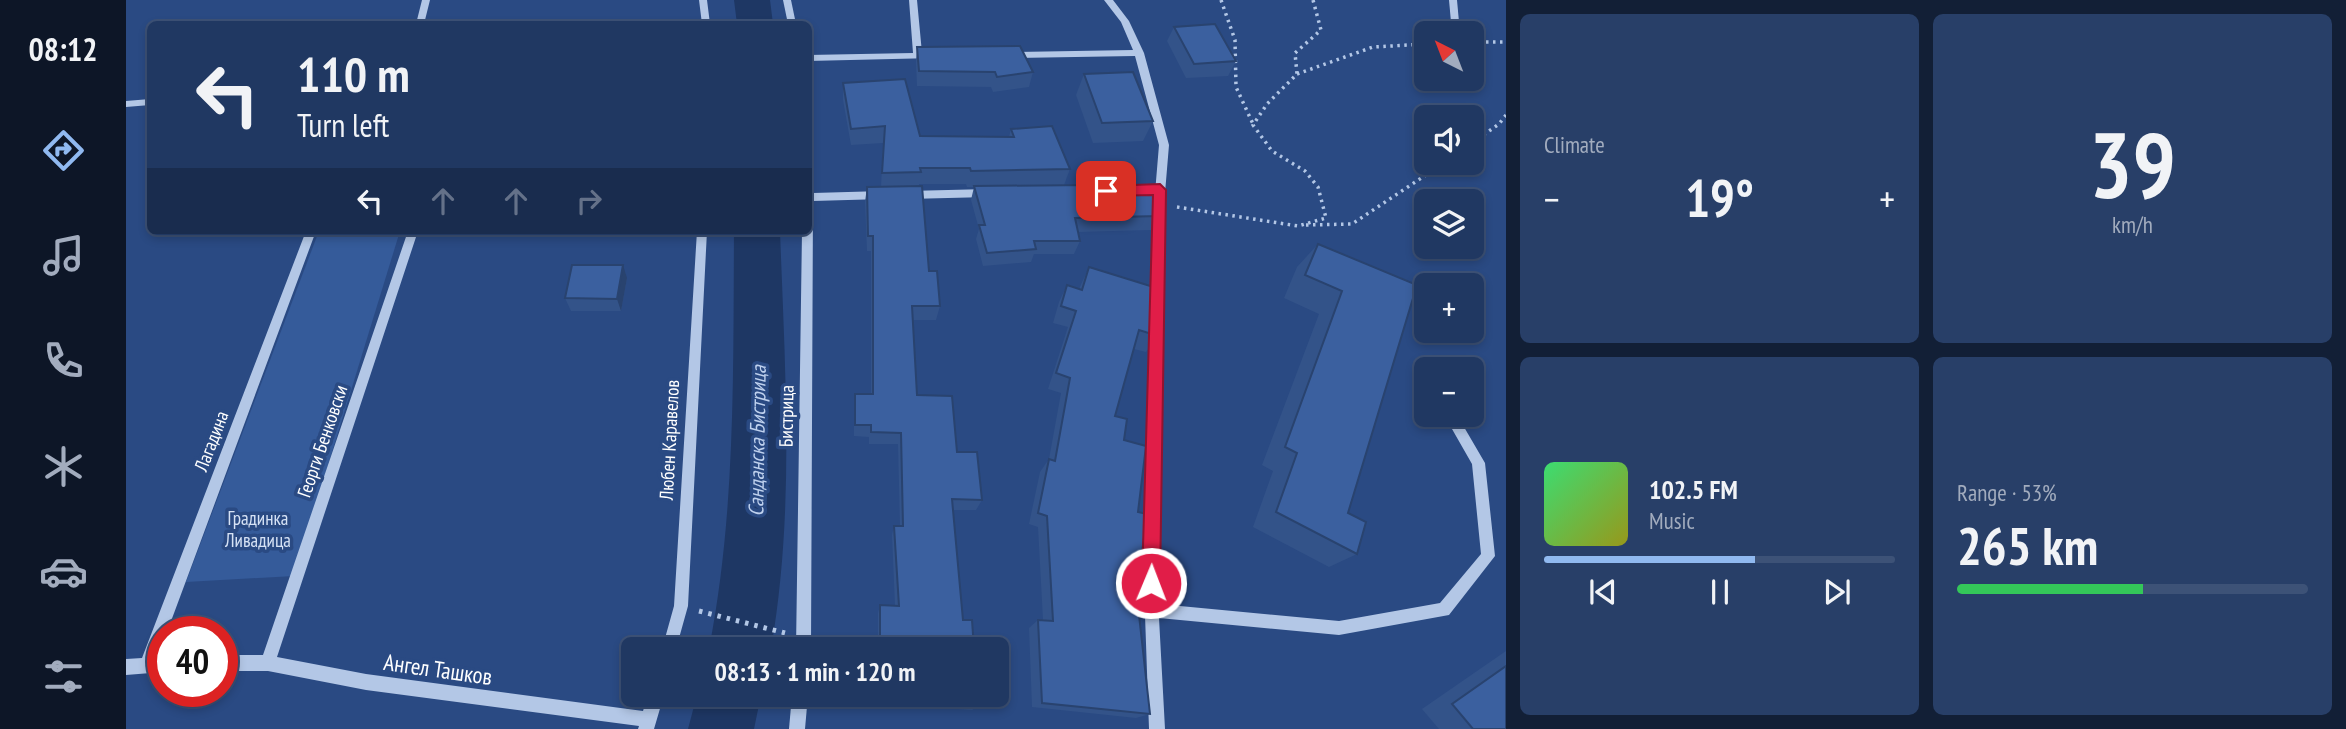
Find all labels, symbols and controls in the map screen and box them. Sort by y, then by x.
north arrow [1414,21,1484,91]
map controls [1414,21,1484,427]
text: 08:12 [28,28,98,70]
text: 110 m [297,42,410,106]
icon: left [182,49,273,140]
text: Turn left [297,104,389,146]
button: sound [1414,105,1484,175]
text: 39 [2089,105,2176,223]
icon: directions [39,126,88,175]
text: Climate [1544,130,1605,159]
pin [1076,161,1136,221]
text: 19° [1685,164,1754,231]
icon: arrive [1087,172,1125,210]
text: − [1544,174,1560,223]
text: + [1879,174,1895,223]
icon: left [351,182,389,220]
icon: ahead [424,182,462,220]
icon: ahead [497,182,535,220]
icon: right [570,182,608,220]
button: layers [1414,189,1484,259]
text: km/h [2112,210,2153,239]
icon: music [39,231,88,280]
button: + [1414,273,1484,343]
icon: phone [39,336,88,385]
button: − [1414,357,1484,427]
water label: Санданска Бистрица [742,364,772,517]
street label: Любен Каравелов [654,379,684,502]
street label: Георги Бенковски [292,382,352,500]
street label: Бистрица [773,385,799,447]
street label: Лагадина [188,407,233,476]
icon: climate [39,442,88,491]
text: 102.5 FM [1649,473,1738,506]
text: Range · 53% [1957,478,2057,507]
park label: Градинка Ливадица [224,506,291,552]
text: Music [1649,506,1695,535]
text: 265 km [1957,512,2098,579]
position arrow [1114,546,1188,620]
icon: car [39,547,88,596]
icon: previous [1584,573,1622,611]
icon: pause [1701,573,1739,611]
icon: next [1818,573,1856,611]
speed limit sign: 40 [147,616,238,707]
street label: Ангел Ташков [382,647,494,691]
icon: filters [39,652,88,701]
text: 08:13 · 1 min · 120 m [715,655,915,688]

